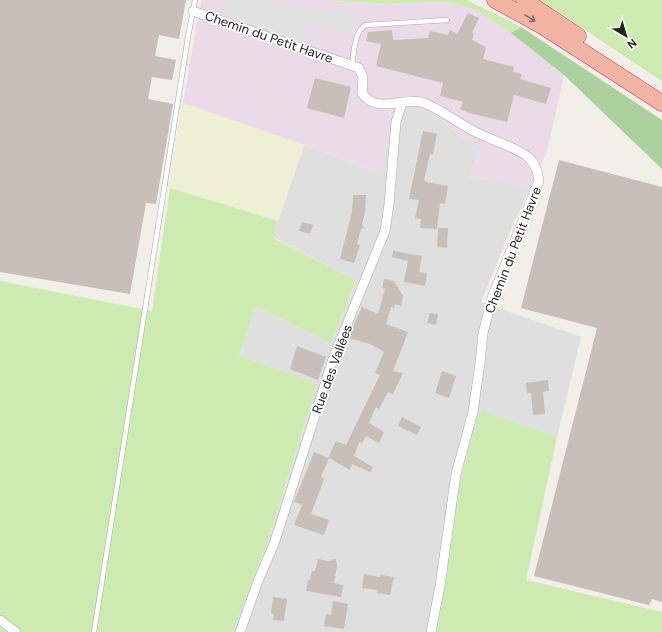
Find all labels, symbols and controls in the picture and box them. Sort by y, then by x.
street label: Chemin du Petit Havre [203,7,335,67]
one-way arrow [524,15,536,23]
north arrow [606,16,646,56]
text: N [625,36,640,52]
street label: Chemin du Petit Havre [481,184,545,316]
street label: Rue des Vallées [308,322,356,416]

